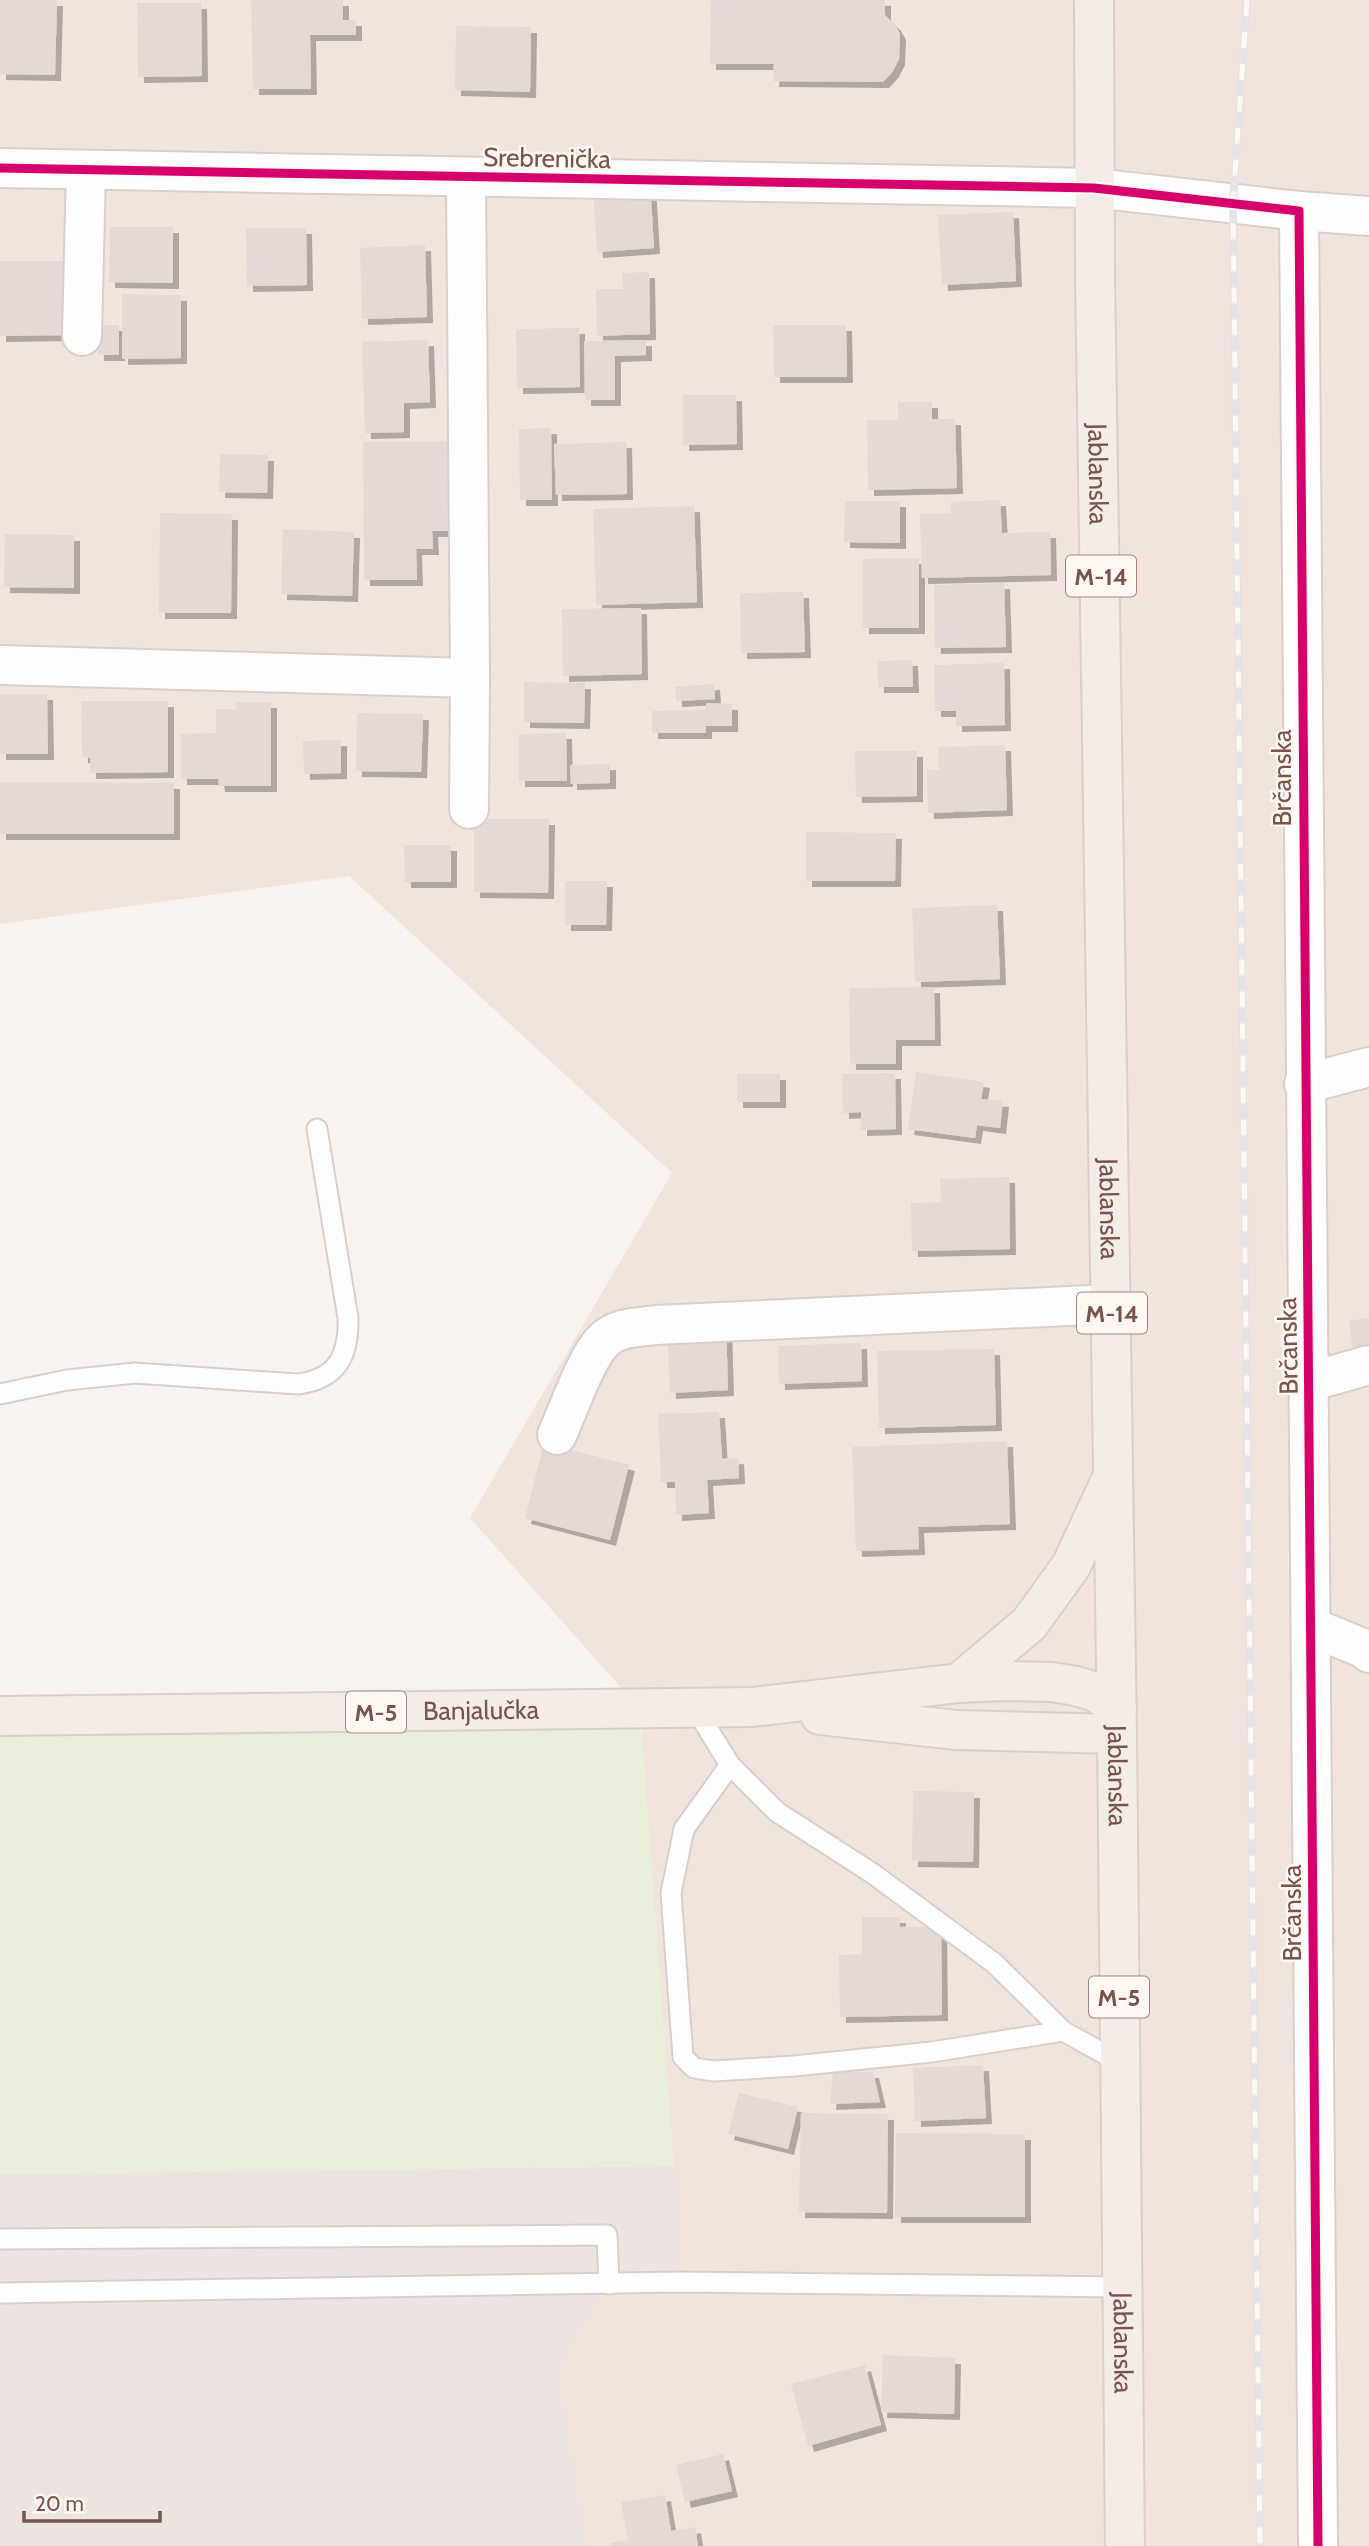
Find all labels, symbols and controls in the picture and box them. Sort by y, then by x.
street label: Srebrenička [483,141,612,175]
street label: Jablanska [1081,422,1115,525]
road number: M-14 [1066,556,1136,596]
street label: Brčanska [1266,729,1298,827]
street label: Jablanska [1092,1157,1126,1260]
road number: M-14 [1077,1293,1147,1334]
street label: Brčanska [1271,1297,1305,1395]
road number: M-5 [346,1692,406,1732]
street label: Banjalučka [423,1694,540,1727]
street label: Jablanska [1101,1724,1134,1827]
street label: Brčanska [1276,1864,1308,1962]
road number: M-5 [1089,1976,1149,2018]
street label: Jablanska [1106,2291,1140,2394]
scale bar [24,2480,161,2524]
text: 20 m [35,2491,84,2516]

